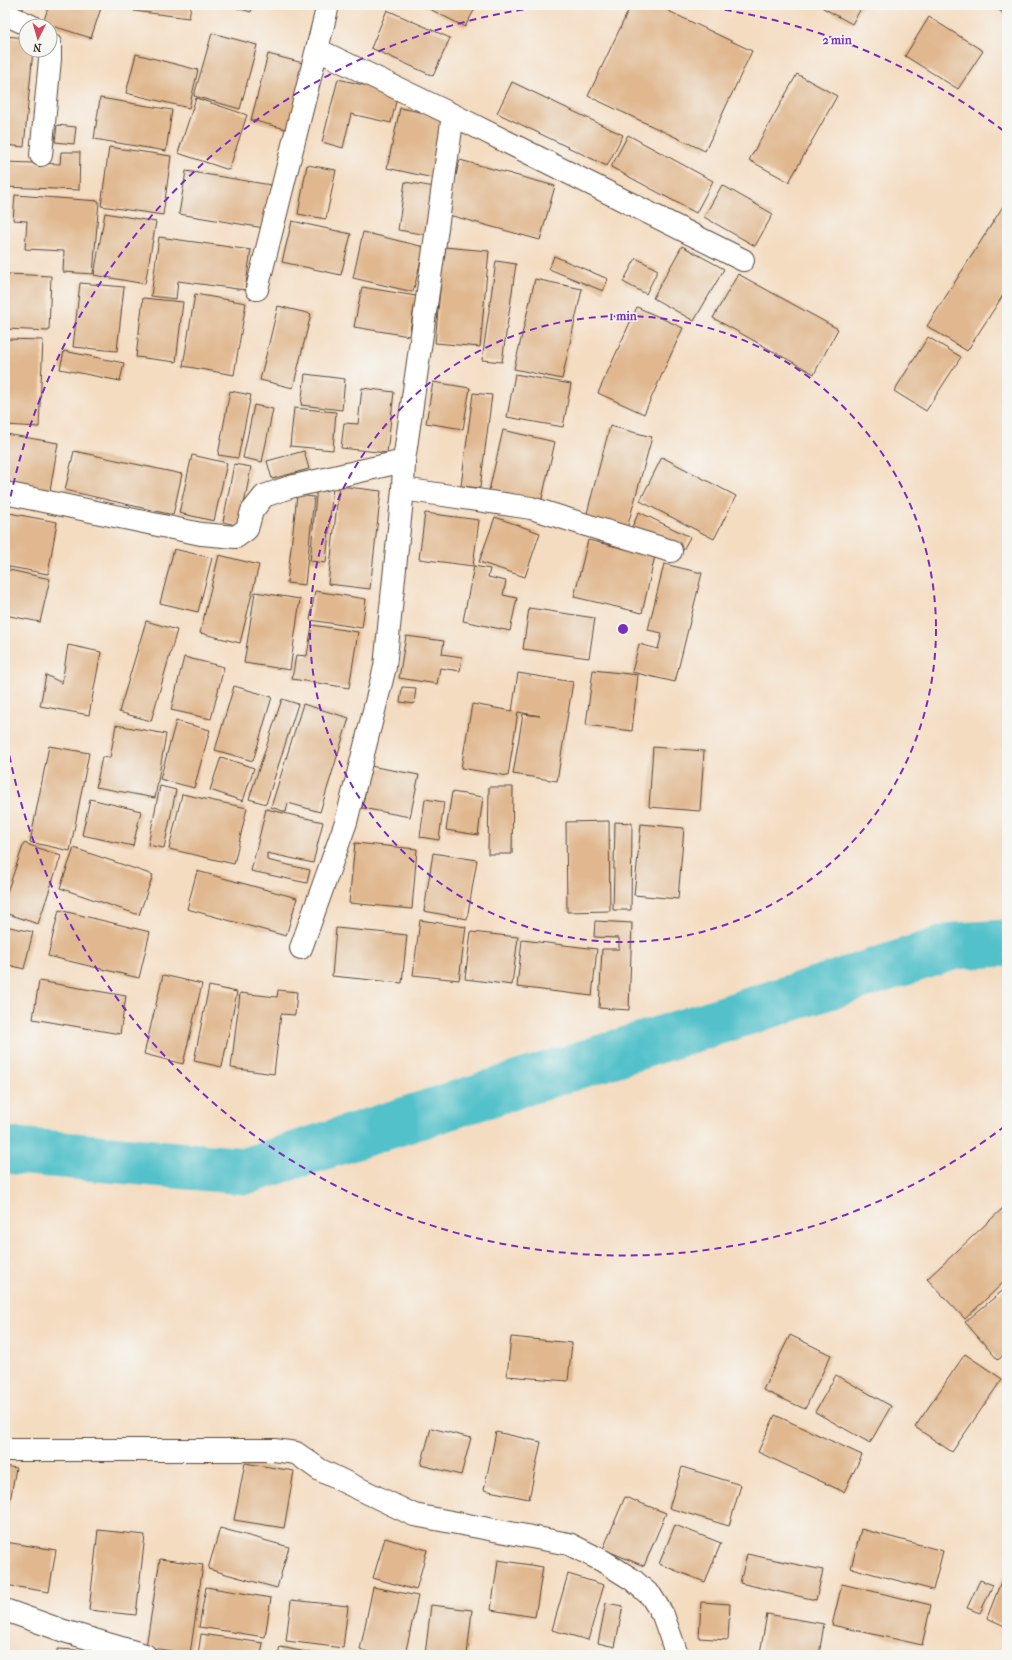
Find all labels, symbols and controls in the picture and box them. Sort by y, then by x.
north arrow [18,18,58,58]
text: 2 min [822,33,853,47]
text: N [32,41,42,54]
text: 1 min [609,309,638,323]
centre of rings [616,622,630,636]

